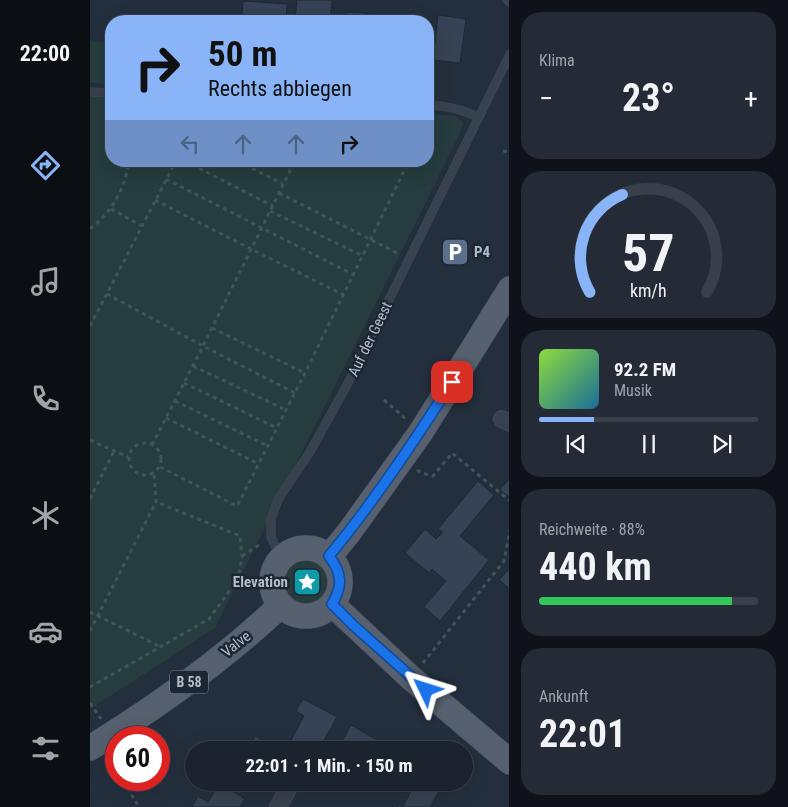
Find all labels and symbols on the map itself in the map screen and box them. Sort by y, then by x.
parking icon: P4 [440,237,470,267]
place label: P4 [474,243,491,261]
street label: Auf der Geest [344,299,396,379]
pin [431,361,473,403]
place icon: Elevation [292,567,322,597]
place label: Elevation [233,573,288,591]
street label: Valve [218,627,254,661]
position arrow [399,663,451,715]
road number: B 58 [170,670,208,694]
speed limit sign: 60 [105,726,170,791]

